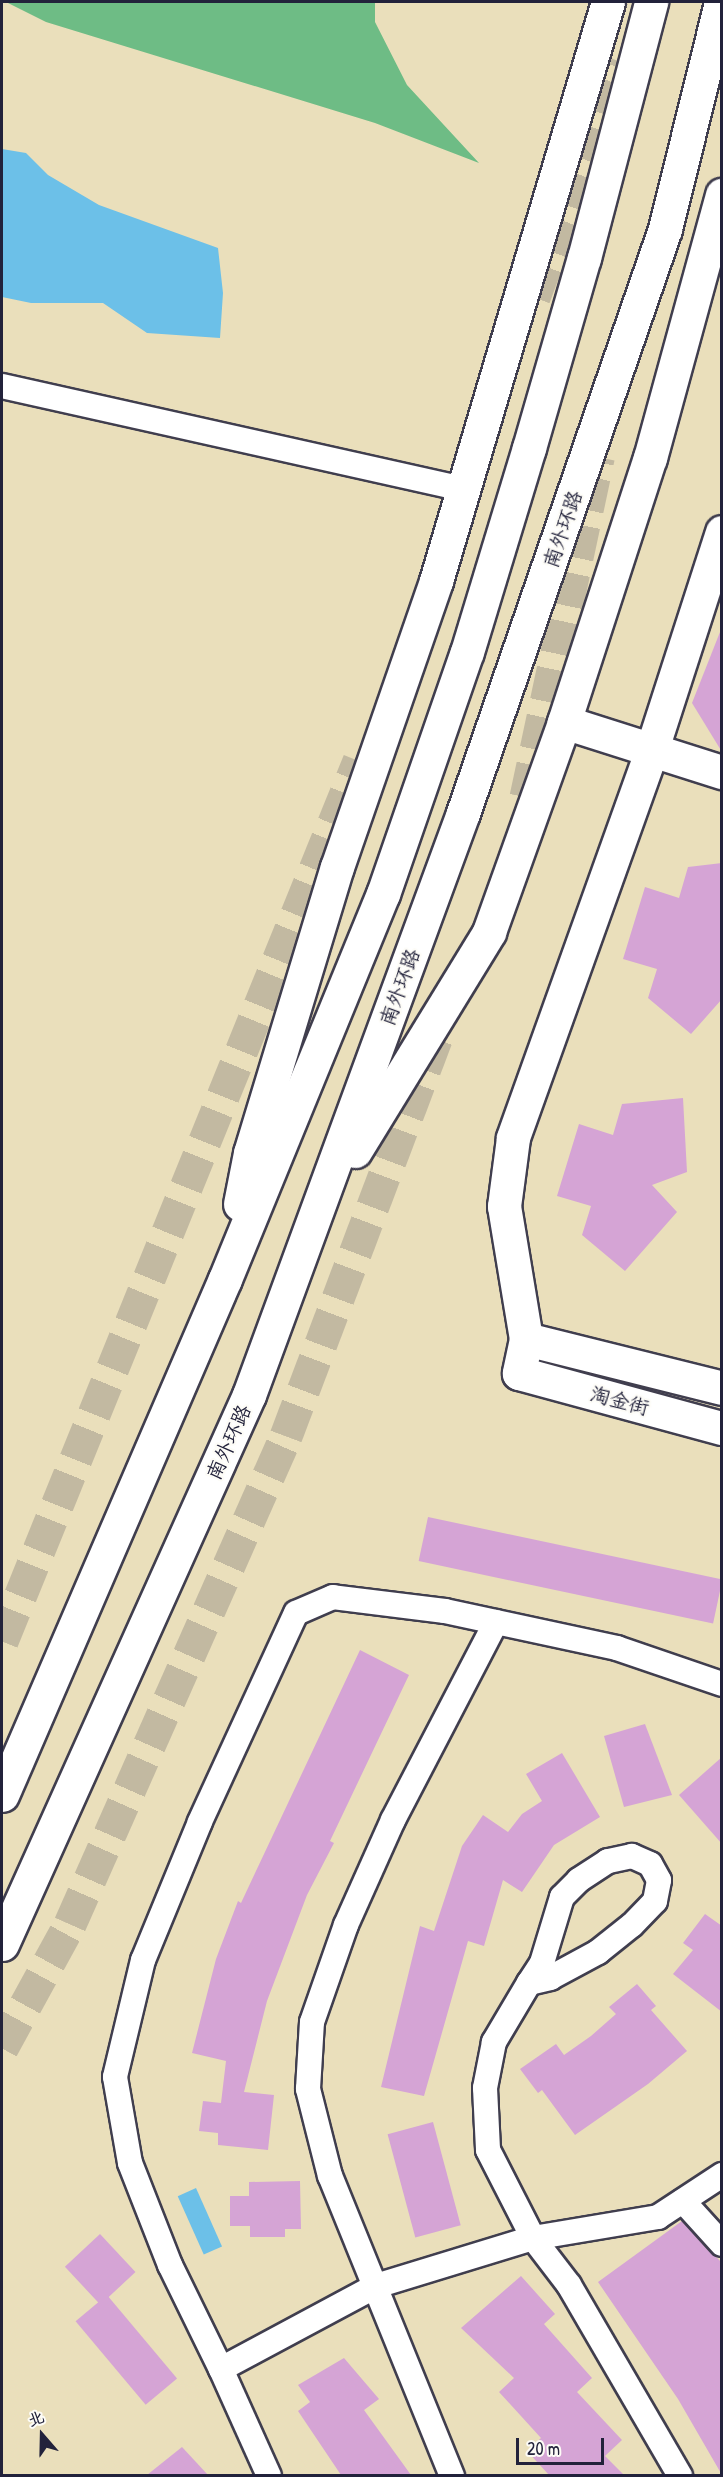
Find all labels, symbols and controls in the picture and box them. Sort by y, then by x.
street label: 南外环路 [538,487,586,571]
street label: 南外环路 [374,945,424,1029]
street label: 淘金街 [588,1381,652,1419]
street label: 南外环路 [201,1401,255,1483]
north arrow [12,2405,72,2465]
text: 北 [25,2405,47,2431]
scale bar [519,2426,608,2464]
text: 20 m [527,2436,560,2461]

